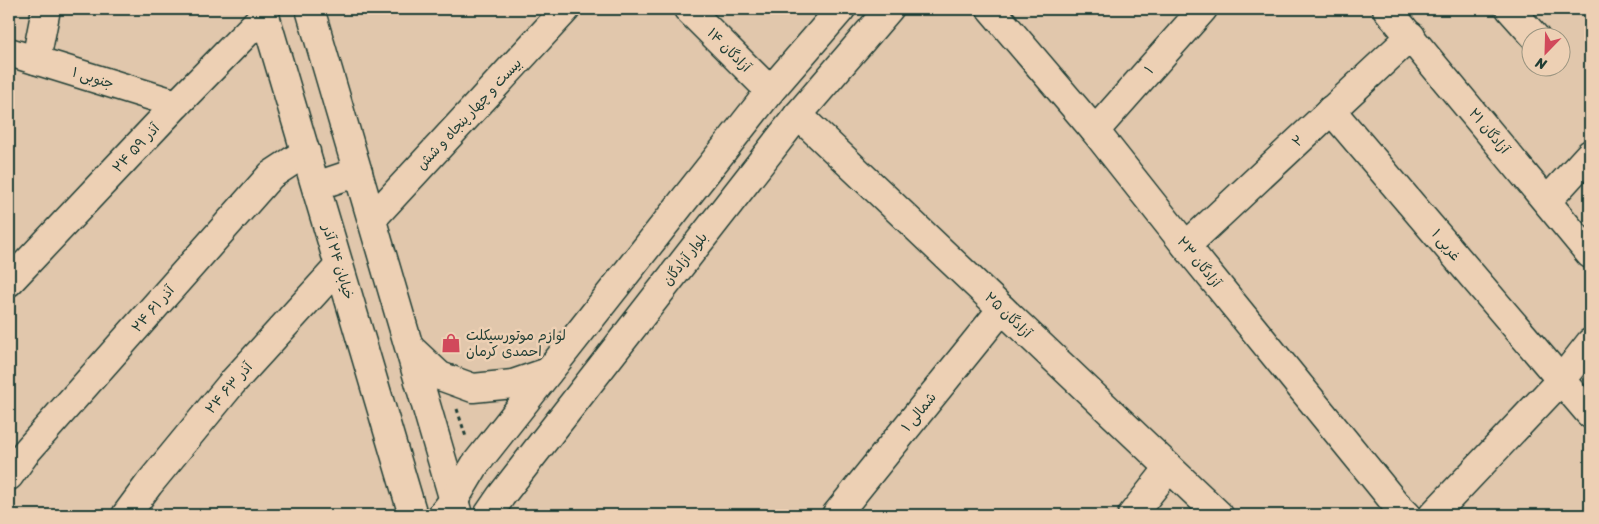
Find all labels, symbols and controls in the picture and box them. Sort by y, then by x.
street label: آزادگان ۱۴ [701,22,758,79]
north arrow [1522,28,1572,78]
text: N [1531,50,1551,77]
street label: بیست و چهار پنجاه و شش [410,52,528,176]
street label: ۱ جنوبی [69,60,117,96]
street label: ۱ [1138,60,1160,80]
street label: آزادگان ۲۱ [1462,102,1516,160]
street label: ۲۴ آذر ۵۹ [106,117,166,179]
street label: ۲ [1286,129,1310,153]
street label: خیابان ۲۴ آذر [314,220,361,303]
street label: ۱ غربی [1425,223,1467,267]
street label: بلوار آزادگان [656,226,714,292]
street label: آزادگان ۲۳ [1170,231,1228,294]
street label: ۲۴ آذر ۶۱ [125,279,181,338]
street label: آزادگان ۲۵ [978,286,1038,345]
place label: لوازم موتورسیکلت احمدی کرمان [466,323,566,364]
shop icon: لوازم موتورسیکلت احمدی کرمان [440,332,462,354]
street label: ۲۴ آذر ۶۳ [199,356,259,420]
street label: ۱ شمالی [895,386,943,438]

